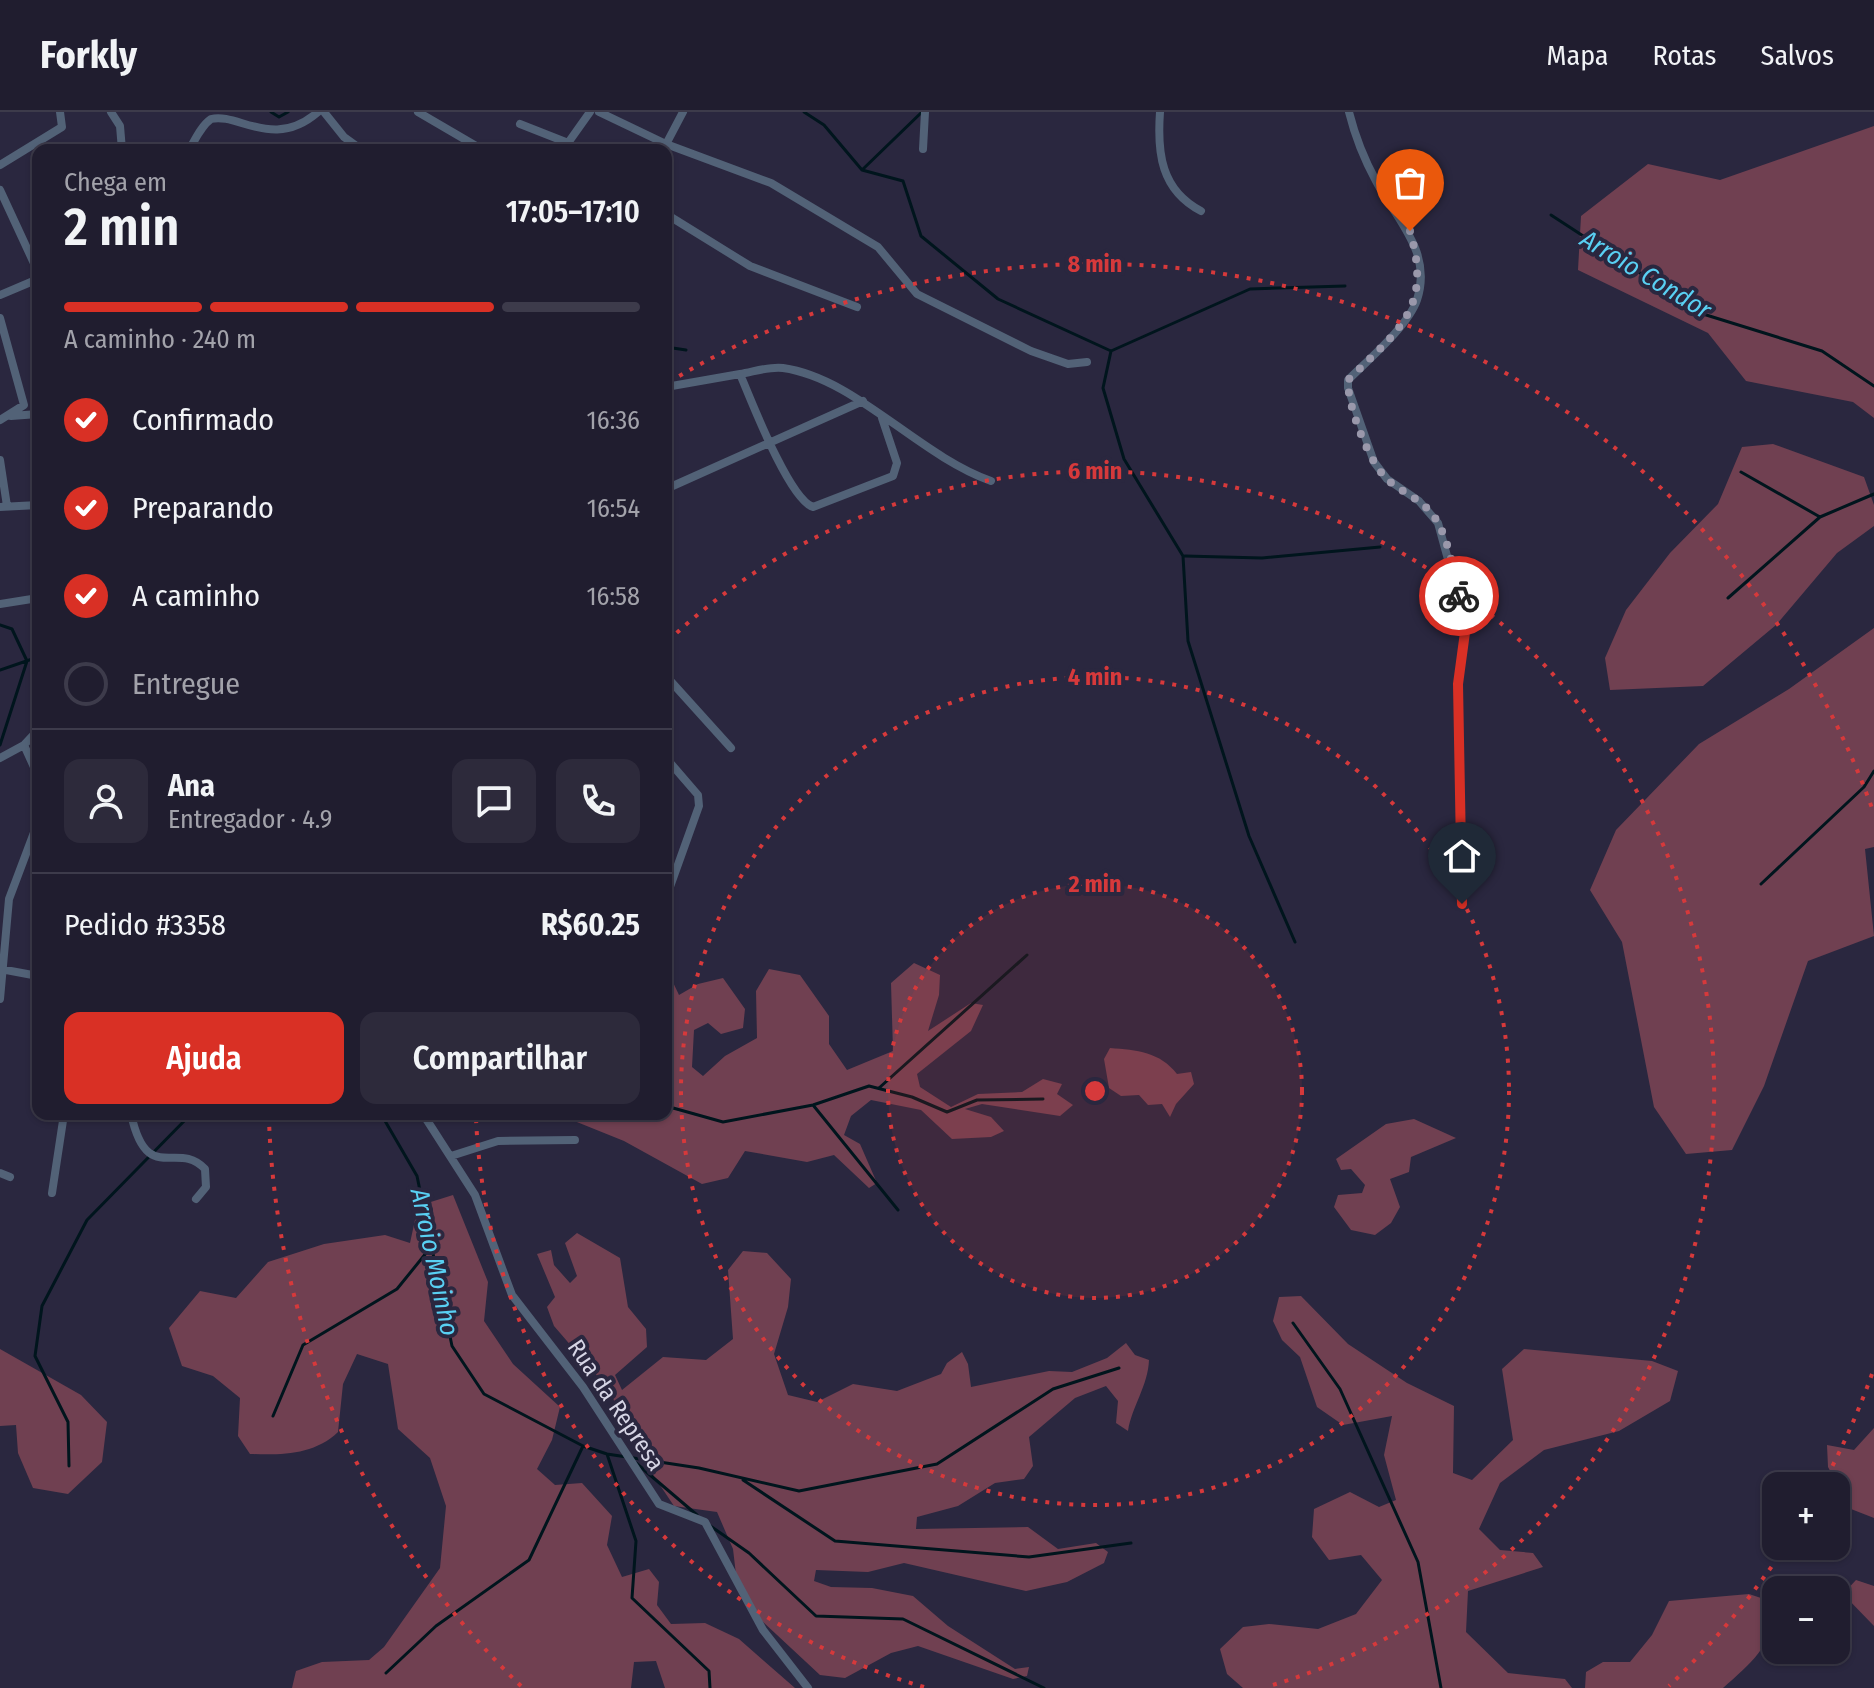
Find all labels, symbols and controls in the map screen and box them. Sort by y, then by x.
text: Forkly [40,32,137,78]
text: Mapa [1547,39,1609,72]
text: Rotas [1653,39,1717,72]
text: Salvos [1761,39,1834,72]
pin [1376,149,1444,231]
icon: bag [1388,161,1432,205]
text: Chega em [64,167,167,198]
text: 17:05–17:10 [506,194,640,230]
text: 2 min [64,196,180,259]
water label: Arroio Condor [1574,223,1718,326]
text: 8 min [1068,250,1122,278]
text: A caminho · 240 m [64,324,256,355]
icon: check [64,398,108,442]
text: Confirmado [132,402,274,438]
text: 16:36 [587,405,640,436]
text: 6 min [1068,457,1122,485]
icon: check [64,486,108,530]
text: Preparando [132,490,274,526]
text: 16:54 [587,493,640,524]
courier [1419,556,1499,636]
icon: check [64,574,108,618]
icon: bike [1437,574,1481,618]
text: A caminho [132,578,260,614]
text: 16:58 [586,581,640,612]
text: 4 min [1068,663,1122,691]
text: Entregue [132,666,240,702]
button: person [64,759,148,843]
button: chat [452,759,536,843]
button: phone [556,759,640,843]
text: Ana [168,768,215,804]
text: Entregador · 4.9 [168,804,332,835]
pin [1428,822,1496,904]
icon: home [1440,834,1484,878]
text: 2 min [1067,870,1122,898]
text: Pedido #3358 [64,907,226,943]
text: R$60.25 [541,907,640,943]
button: Ajuda [64,1012,344,1104]
button: Compartilhar [360,1012,640,1104]
centre of rings [1081,1077,1109,1105]
water label: Arroio Moinho [404,1185,465,1339]
street label: Rua da Represa [562,1334,670,1476]
map controls [1762,1472,1850,1664]
button: + [1762,1472,1850,1560]
button: − [1762,1576,1850,1664]

